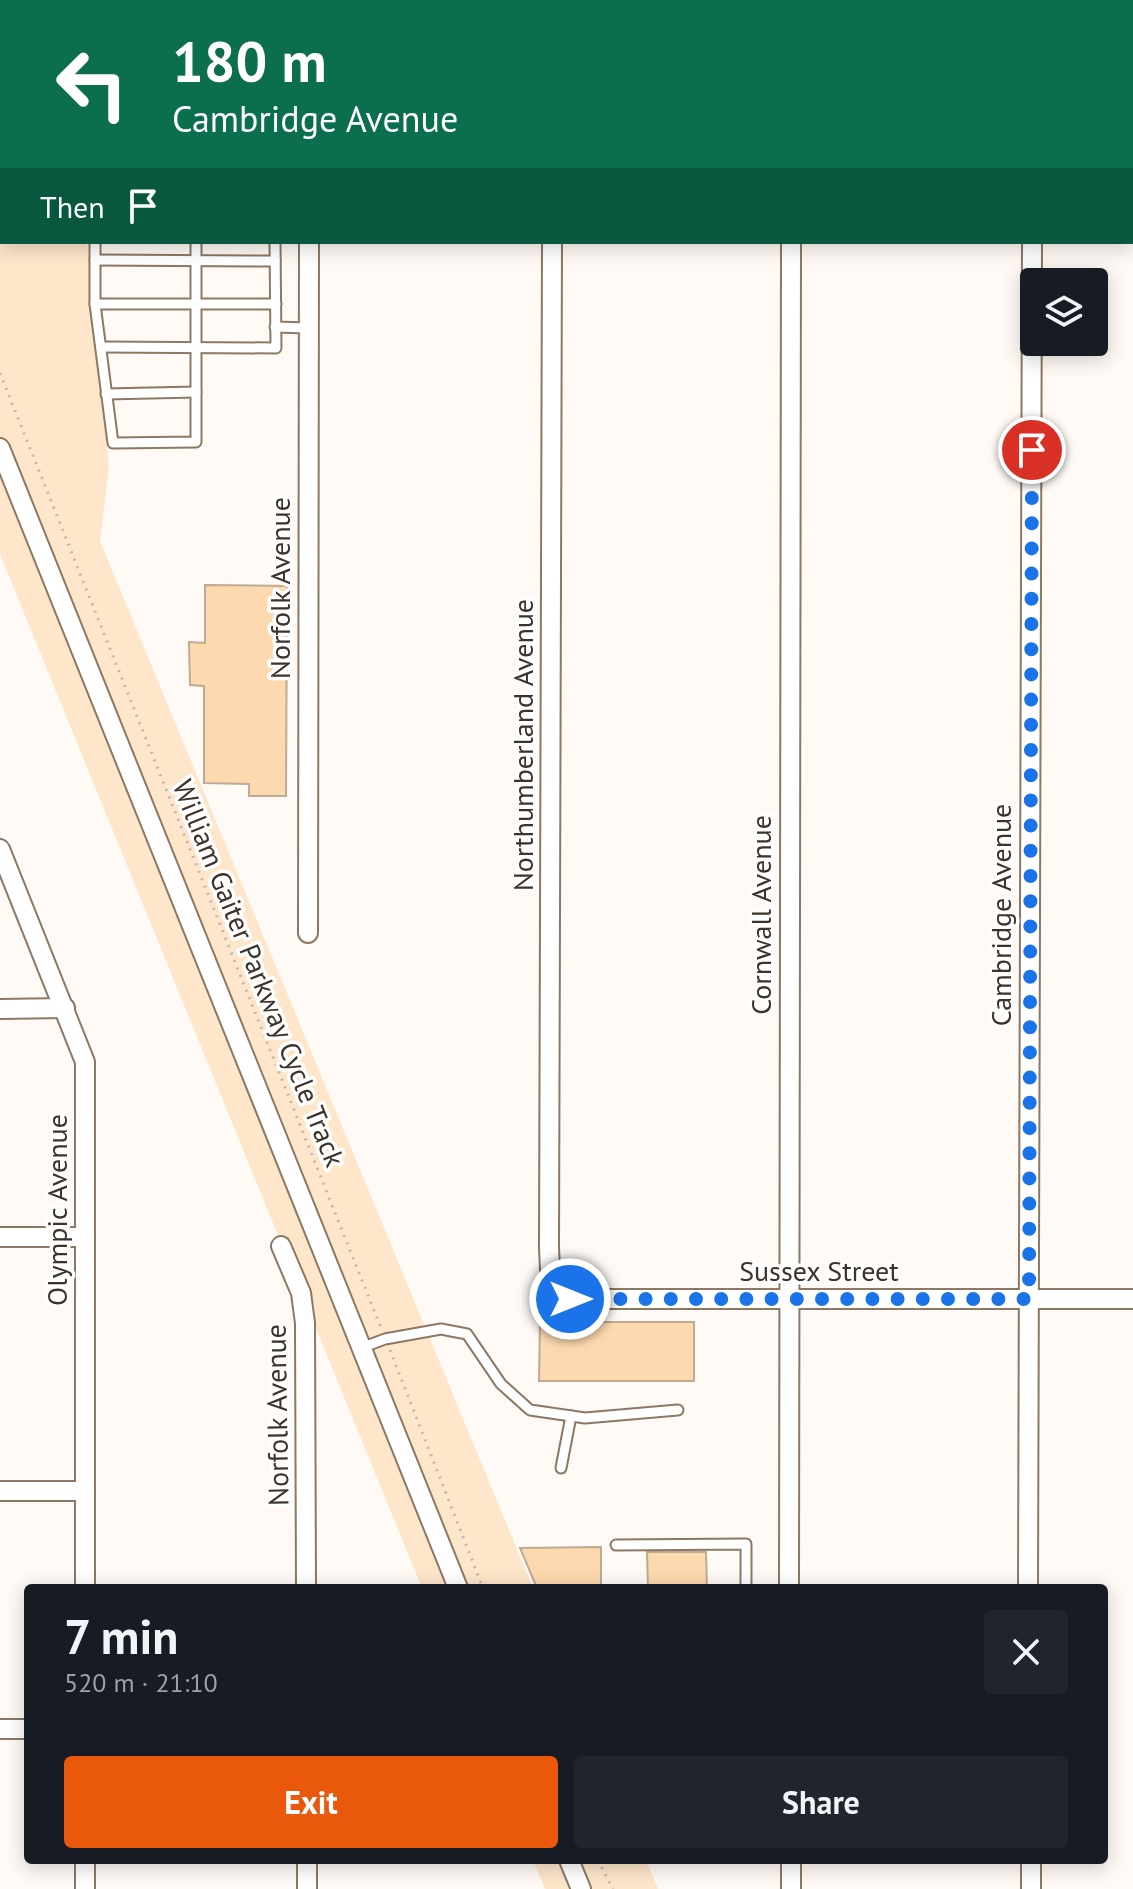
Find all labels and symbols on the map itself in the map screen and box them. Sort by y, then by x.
pin [998,416,1066,484]
street label: Norfolk Avenue [261,497,298,679]
street label: Northumberland Avenue [504,599,541,891]
street label: William Gaiter Parkway Cycle Track [165,774,354,1172]
street label: Cambridge Avenue [982,804,1019,1026]
street label: Cornwall Avenue [742,815,779,1015]
street label: Olympic Avenue [38,1114,75,1306]
street label: Sussex Street [739,1252,899,1289]
position arrow [528,1257,612,1341]
street label: Norfolk Avenue [256,1324,297,1506]

